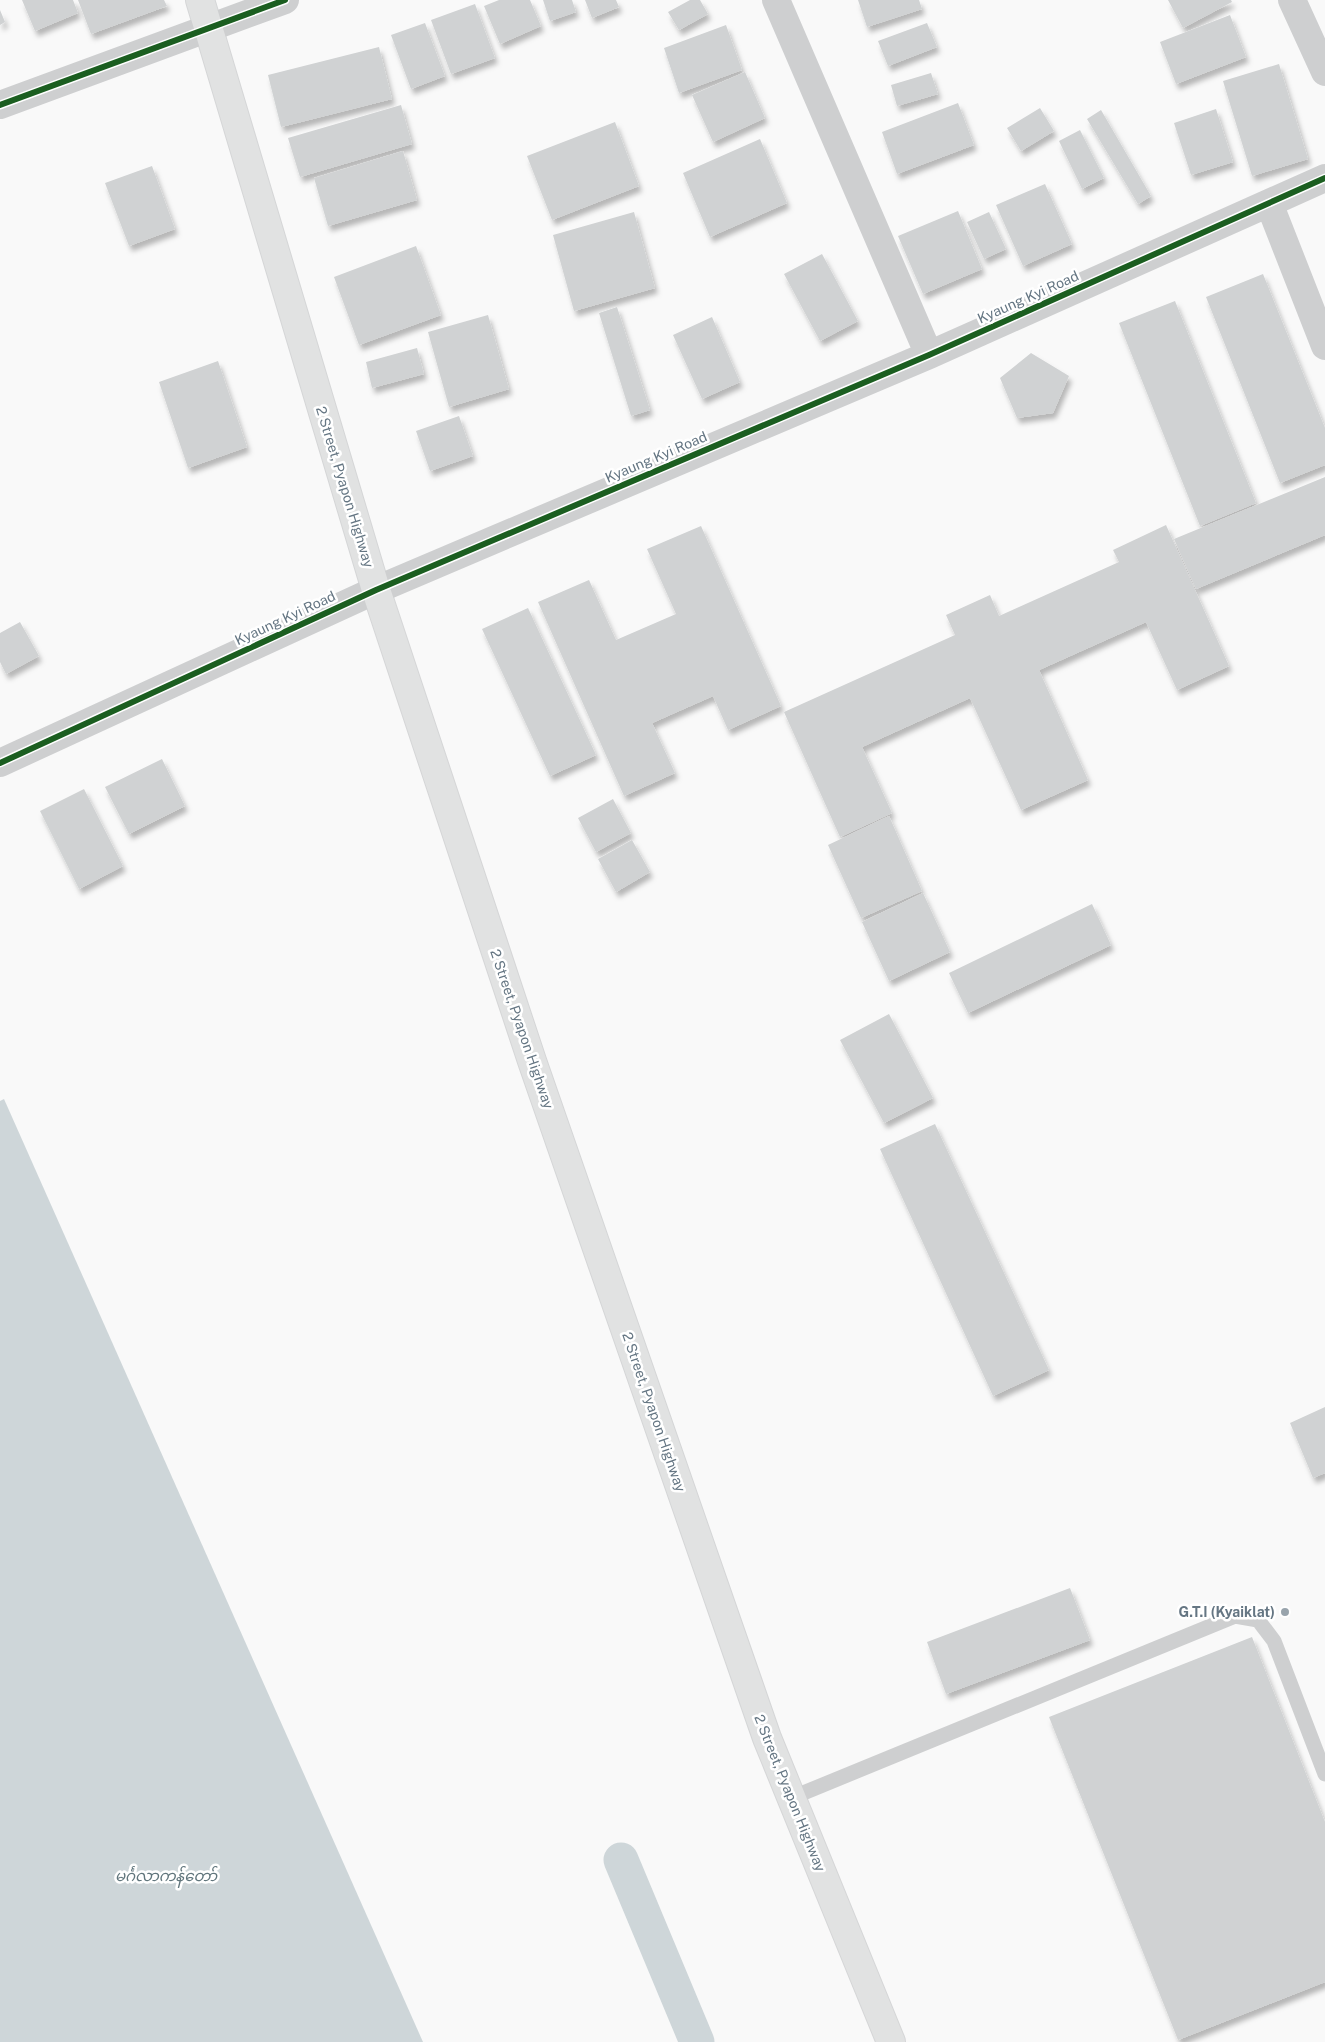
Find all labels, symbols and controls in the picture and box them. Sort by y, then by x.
street label: Kyaung Kyi Road [975,268,1081,326]
street label: 2 Street, Pyapon Highway [313,404,377,570]
street label: Kyaung Kyi Road [603,428,709,486]
street label: Kyaung Kyi Road [232,588,338,648]
street label: 2 Street, Pyapon Highway [487,947,557,1111]
street label: 2 Street, Pyapon Highway [619,1330,689,1494]
place label: G.T.I (Kyaiklat) [1179,1604,1275,1620]
marker: G.T.I (Kyaiklat) [1279,1606,1291,1618]
street label: 2 Street, Pyapon Highway [751,1712,829,1874]
water label: မင်္ဂလာကန်တော် [115,1865,219,1888]

